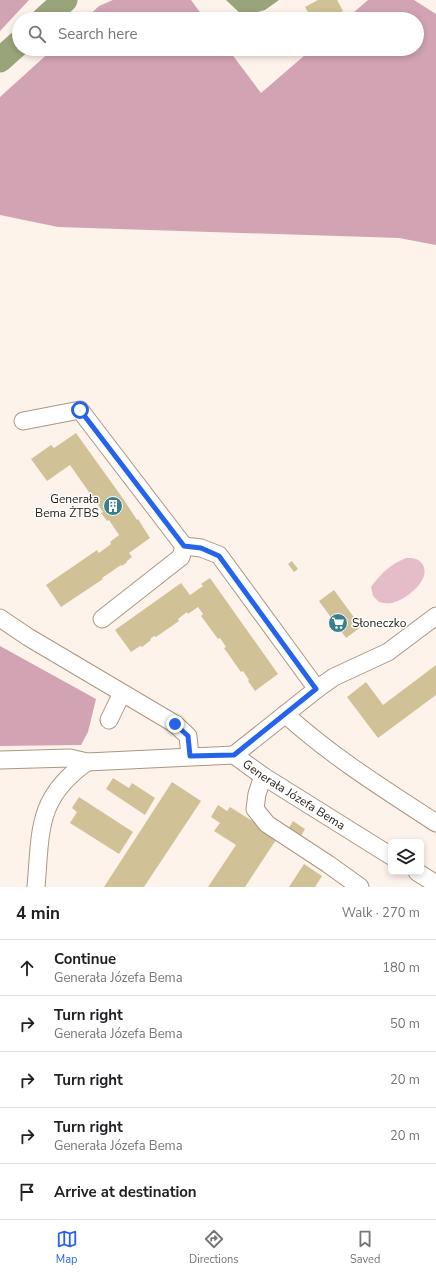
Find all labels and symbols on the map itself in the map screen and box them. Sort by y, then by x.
route start [71,401,89,419]
place label: Generała Bema ŻTBS [35,491,99,521]
building icon: Generała Bema ŻTBS [102,495,124,517]
supermarket icon: Słoneczko [327,612,349,634]
place label: Słoneczko [352,615,407,631]
route end [166,715,184,733]
street label: Generała Józefa Bema [239,756,348,833]

